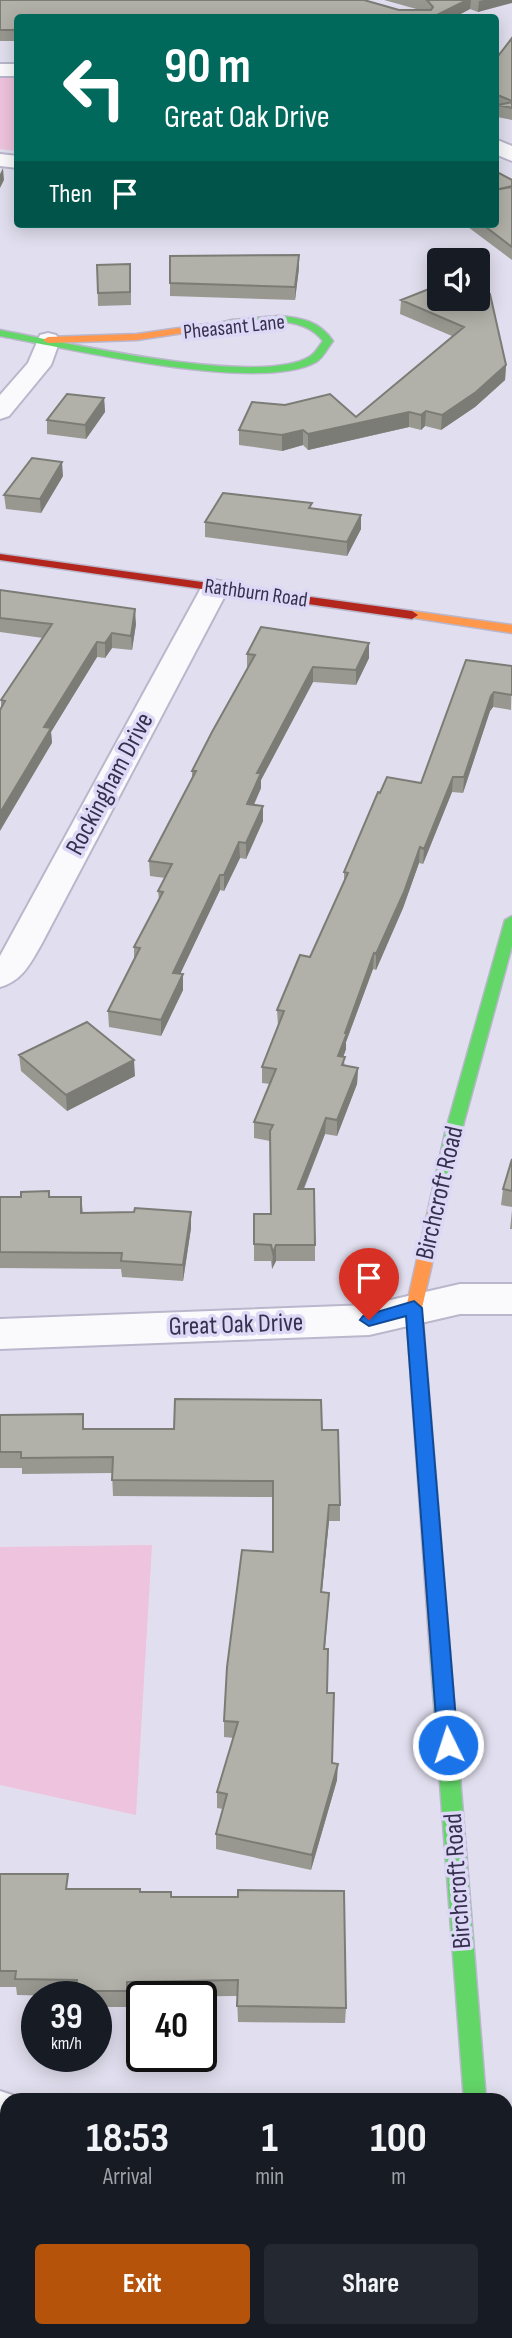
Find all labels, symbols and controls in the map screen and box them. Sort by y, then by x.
text: 90 m [164,38,251,97]
icon: left [49,42,140,133]
text: Great Oak Drive [164,98,330,137]
icon: arrive [106,175,144,213]
text: Then [49,179,92,210]
map controls [427,248,490,311]
button: sound [427,248,490,311]
street label: Pheasant Lane [182,309,286,345]
street label: Rathburn Road [203,573,309,613]
street label: Rockingham Drive [60,708,160,860]
street label: Birchcroft Road [410,1123,470,1263]
pin [339,1248,399,1320]
icon: arrive [350,1259,388,1297]
street label: Great Oak Drive [168,1307,304,1343]
position arrow [411,1708,485,1782]
street label: Birchcroft Road [438,1812,478,1950]
speed limit sign: 40 [126,1981,217,2072]
text: 39 [50,1996,83,2039]
text: km/h [51,2033,82,2054]
text: 18:53 [86,2113,169,2164]
text: 1 [261,2113,278,2164]
text: 100 [370,2113,427,2164]
text: Arrival [103,2163,152,2191]
text: min [255,2163,284,2191]
text: m [391,2163,406,2191]
button: Exit [35,2244,250,2324]
button: Share [264,2244,478,2324]

